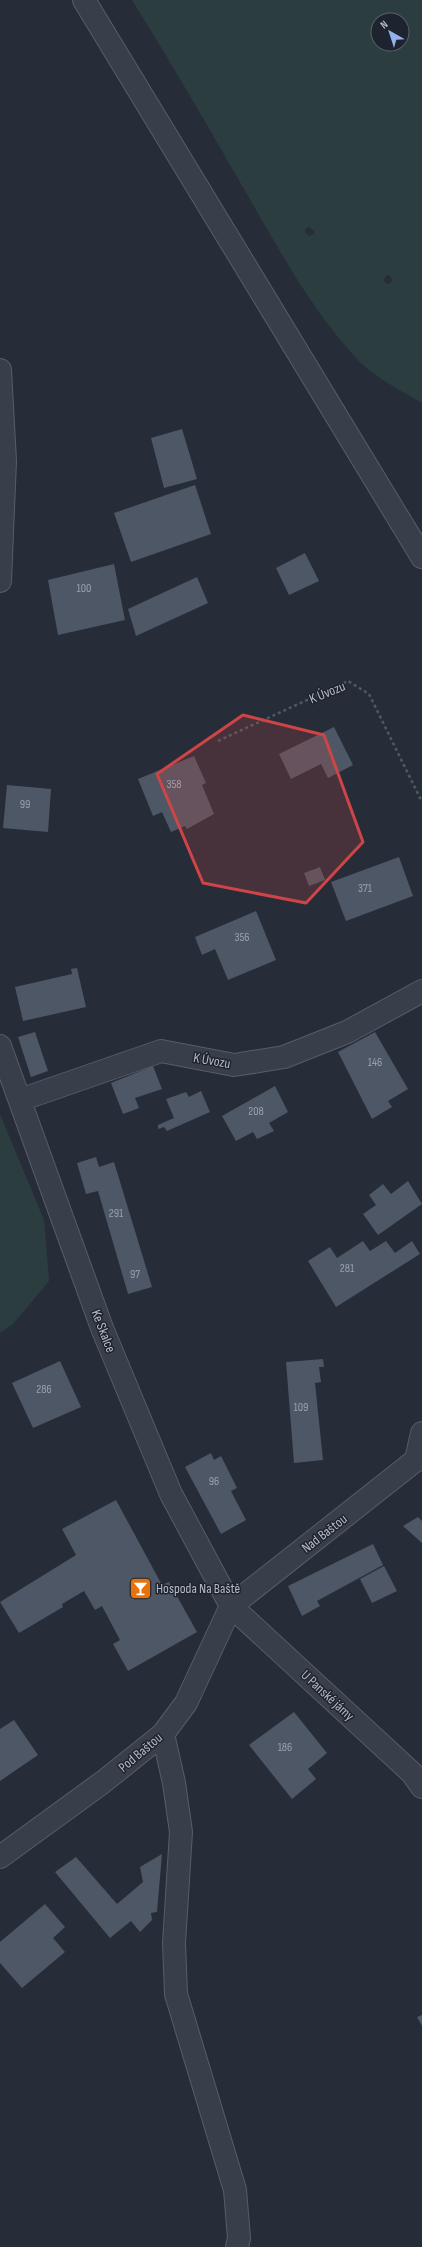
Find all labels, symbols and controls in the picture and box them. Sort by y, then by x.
north arrow [370,12,410,52]
text: N [378,18,390,32]
house number: 100 [77,581,91,596]
street label: K Úvozu [307,678,348,707]
house number: 358 [166,777,182,792]
house number: 99 [20,797,30,812]
house number: 371 [358,881,373,896]
house number: 356 [234,930,250,945]
street label: K Úvozu [192,1049,232,1072]
house number: 146 [368,1055,382,1070]
house number: 208 [248,1104,264,1119]
house number: 291 [109,1206,124,1221]
house number: 281 [340,1261,355,1276]
house number: 97 [130,1267,140,1282]
street label: Ke Skalce [88,1307,119,1355]
house number: 286 [36,1382,52,1397]
house number: 109 [294,1400,308,1415]
house number: 96 [209,1474,219,1489]
street label: Nad Baštou [298,1510,351,1556]
bar icon: Hospoda Na Baště [128,1575,154,1601]
place label: Hospoda Na Baště [156,1580,240,1597]
street label: U Panské jámy [298,1666,358,1725]
street label: Pod Baštou [115,1729,166,1776]
house number: 186 [278,1740,292,1755]

